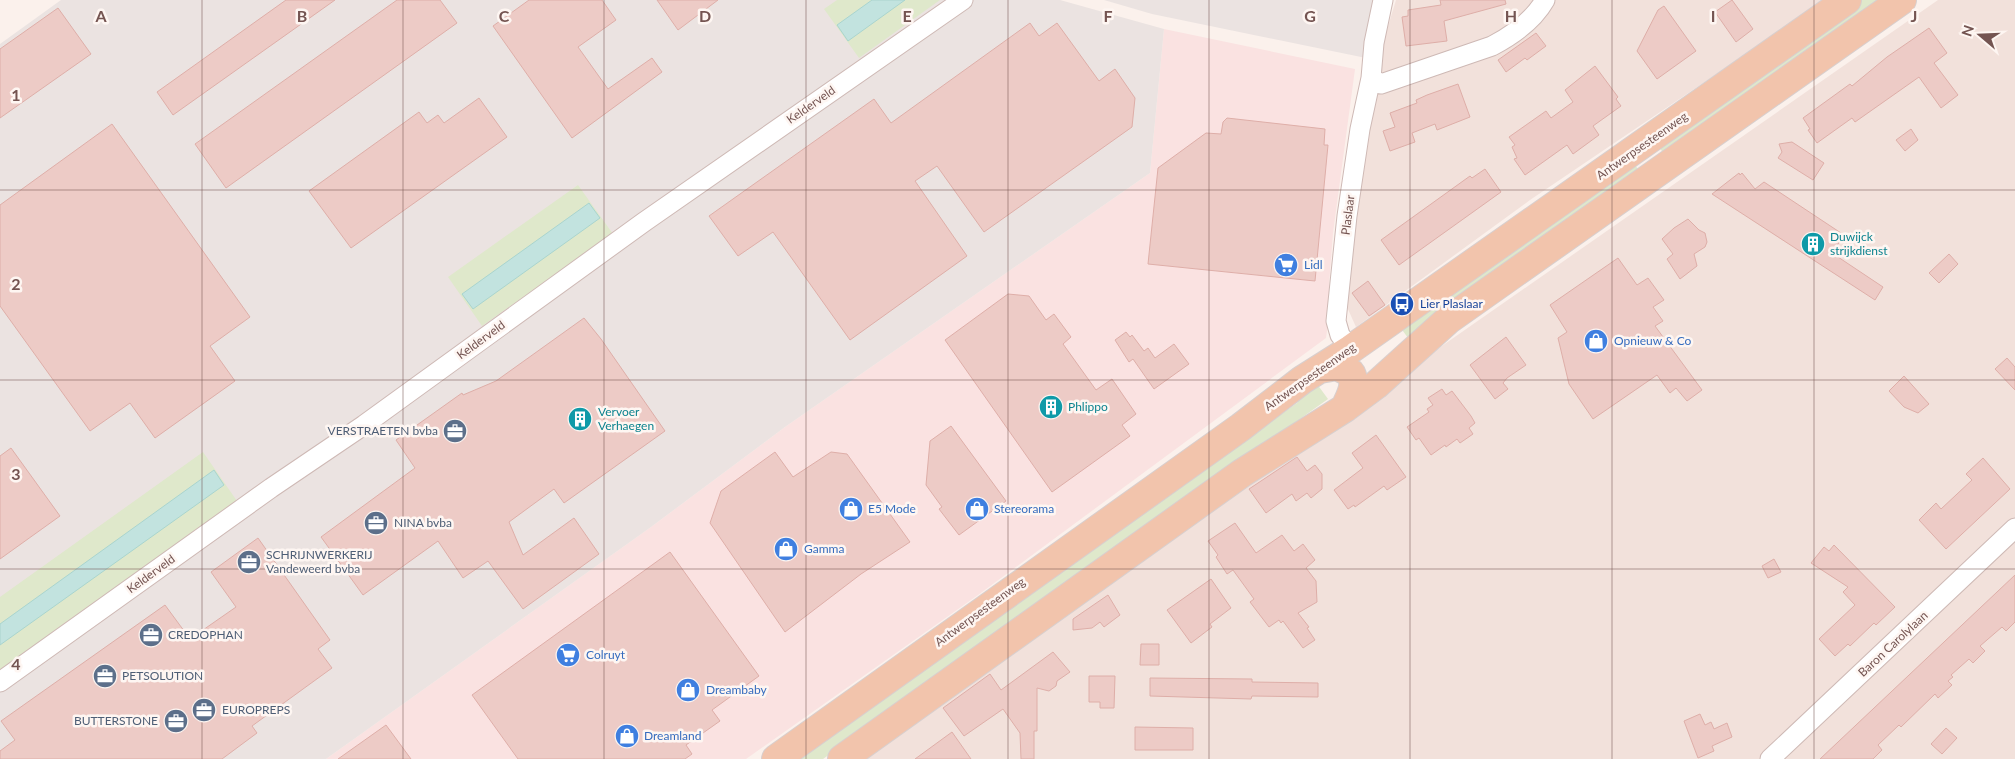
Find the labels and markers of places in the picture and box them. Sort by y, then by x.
place label: Duwijck strijkdienst [1830,229,1888,258]
building icon: Duwijck strijkdienst [1800,231,1826,257]
supermarket icon: Lidl [1273,252,1299,278]
place label: Lidl [1304,257,1323,272]
bus stop icon: Lier Plaslaar [1389,291,1415,317]
place label: Lier Plaslaar [1420,296,1483,311]
shop icon: Opnieuw & Co [1583,328,1609,354]
place label: Opnieuw & Co [1614,333,1692,348]
building icon: Phlippo [1038,394,1064,420]
place label: Phlippo [1068,399,1108,414]
place label: Vervoer Verhaegen [598,404,654,433]
building icon: Vervoer Verhaegen [567,406,593,432]
office icon: VERSTRAETEN bvba [442,418,468,444]
place label: VERSTRAETEN bvba [328,423,438,438]
shop icon: E5 Mode [838,496,864,522]
shop icon: Stereorama [964,496,990,522]
place label: E5 Mode [868,501,916,516]
place label: Stereorama [994,501,1054,516]
office icon: NINA bvba [363,510,389,536]
place label: NINA bvba [394,515,452,530]
shop icon: Gamma [773,536,799,562]
place label: Gamma [804,541,844,556]
place label: SCHRIJNWERKERIJ Vandeweerd bvba [266,547,373,576]
office icon: SCHRIJNWERKERIJ Vandeweerd bvba [236,549,262,575]
office icon: CREDOPHAN [138,622,164,648]
place label: CREDOPHAN [168,627,243,642]
supermarket icon: Colruyt [555,642,581,668]
place label: Colruyt [586,647,626,662]
office icon: PETSOLUTION [92,663,118,689]
place label: PETSOLUTION [122,668,203,683]
shop icon: Dreambaby [675,677,701,703]
place label: Dreambaby [706,682,768,697]
office icon: EUROPREPS [191,697,217,723]
place label: EUROPREPS [222,702,290,717]
office icon: BUTTERSTONE [163,708,189,734]
place label: BUTTERSTONE [74,713,158,728]
shop icon: Dreamland [614,723,640,749]
place label: Dreamland [644,728,702,743]

